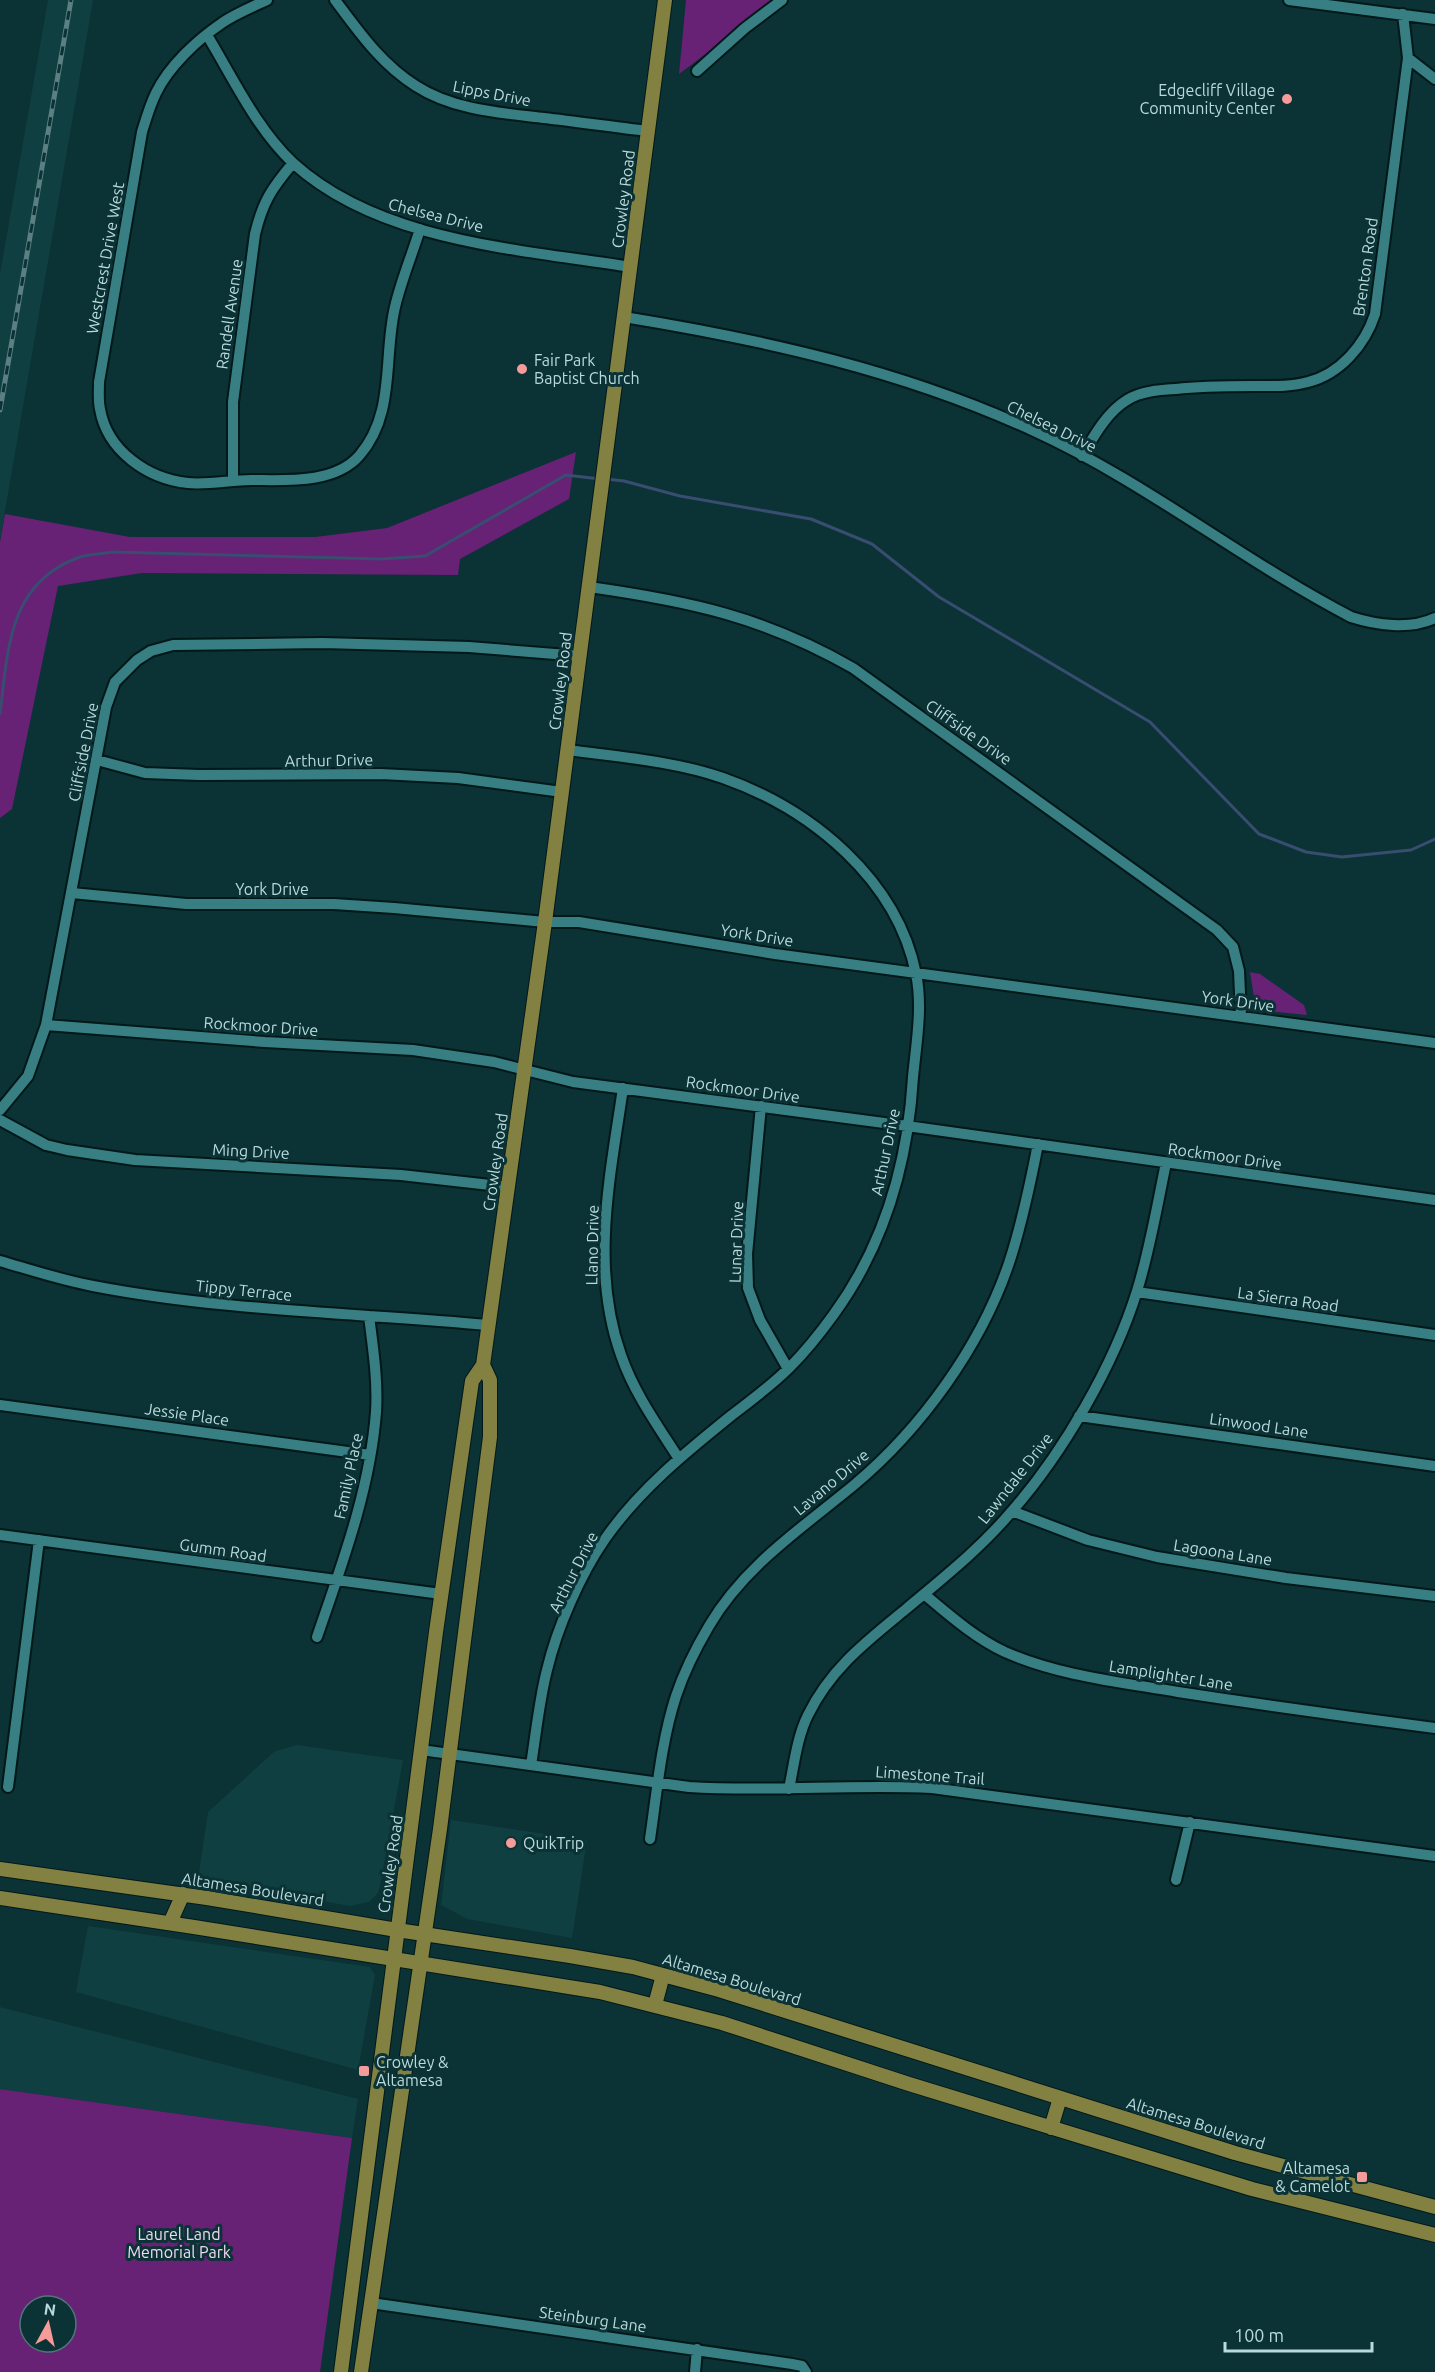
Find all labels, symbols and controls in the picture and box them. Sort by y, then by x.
street label: Lipps Drive [451,77,533,109]
place label: Edgecliff Village Community Center [1139,81,1275,117]
marker: Edgecliff Village Community Center [1280,92,1294,106]
street label: Crowley Road [608,149,638,249]
street label: Westcrest Drive West [83,180,127,335]
street label: Chelsea Drive [387,194,485,236]
street label: Brenton Road [1349,216,1381,318]
street label: Randell Avenue [212,258,246,370]
place label: Fair Park Baptist Church [534,351,640,387]
marker: Fair Park Baptist Church [515,362,529,376]
street label: Chelsea Drive [1004,397,1100,455]
street label: Crowley Road [545,631,575,731]
street label: Cliffside Drive [923,696,1015,768]
street label: Cliffside Drive [65,701,101,803]
street label: Arthur Drive [285,750,373,770]
street label: York Drive [235,880,309,898]
street label: York Drive [719,920,795,950]
street label: York Drive [1200,987,1276,1015]
street label: Rockmoor Drive [203,1013,319,1039]
street label: Rockmoor Drive [685,1072,801,1106]
street label: Arthur Drive [867,1107,903,1197]
street label: Crowley Road [479,1112,511,1212]
street label: Rockmoor Drive [1167,1139,1283,1173]
street label: Ming Drive [212,1140,290,1162]
street label: Lunar Drive [726,1201,746,1283]
street label: Llano Drive [582,1205,602,1285]
street label: Tippy Terrace [195,1276,293,1304]
street label: La Sierra Road [1236,1283,1340,1315]
street label: Jessie Place [144,1399,230,1429]
street label: Linwood Lane [1208,1409,1310,1441]
street label: Lawndale Drive [974,1429,1056,1527]
street label: Family Place [330,1431,366,1521]
street label: Lavano Drive [790,1445,872,1519]
street label: Arthur Drive [545,1528,601,1616]
street label: Gumm Road [178,1535,268,1565]
street label: Lagoona Lane [1172,1535,1274,1569]
street label: Lamplighter Lane [1108,1656,1234,1694]
street label: Limestone Trail [875,1762,985,1788]
street label: Crowley Road [374,1814,406,1914]
place label: QuikTrip [523,1834,584,1852]
marker: QuikTrip [504,1836,518,1850]
street label: Altamesa Boulevard [181,1869,325,1909]
street label: Altamesa Boulevard [661,1949,803,2009]
place label: Crowley & Altamesa [376,2053,449,2089]
marker: Crowley & Altamesa [357,2064,371,2078]
street label: Altamesa Boulevard [1125,2093,1267,2153]
place label: Altamesa & Camelot [1275,2159,1351,2195]
marker: Altamesa & Camelot [1355,2170,1369,2184]
park label: Laurel Land Memorial Park [127,2225,231,2261]
north arrow [18,2294,78,2354]
text: N [43,2299,57,2319]
street label: Steinburg Lane [538,2303,648,2335]
scale bar [1225,2315,1372,2353]
text: 100 m [1234,2325,1284,2345]

